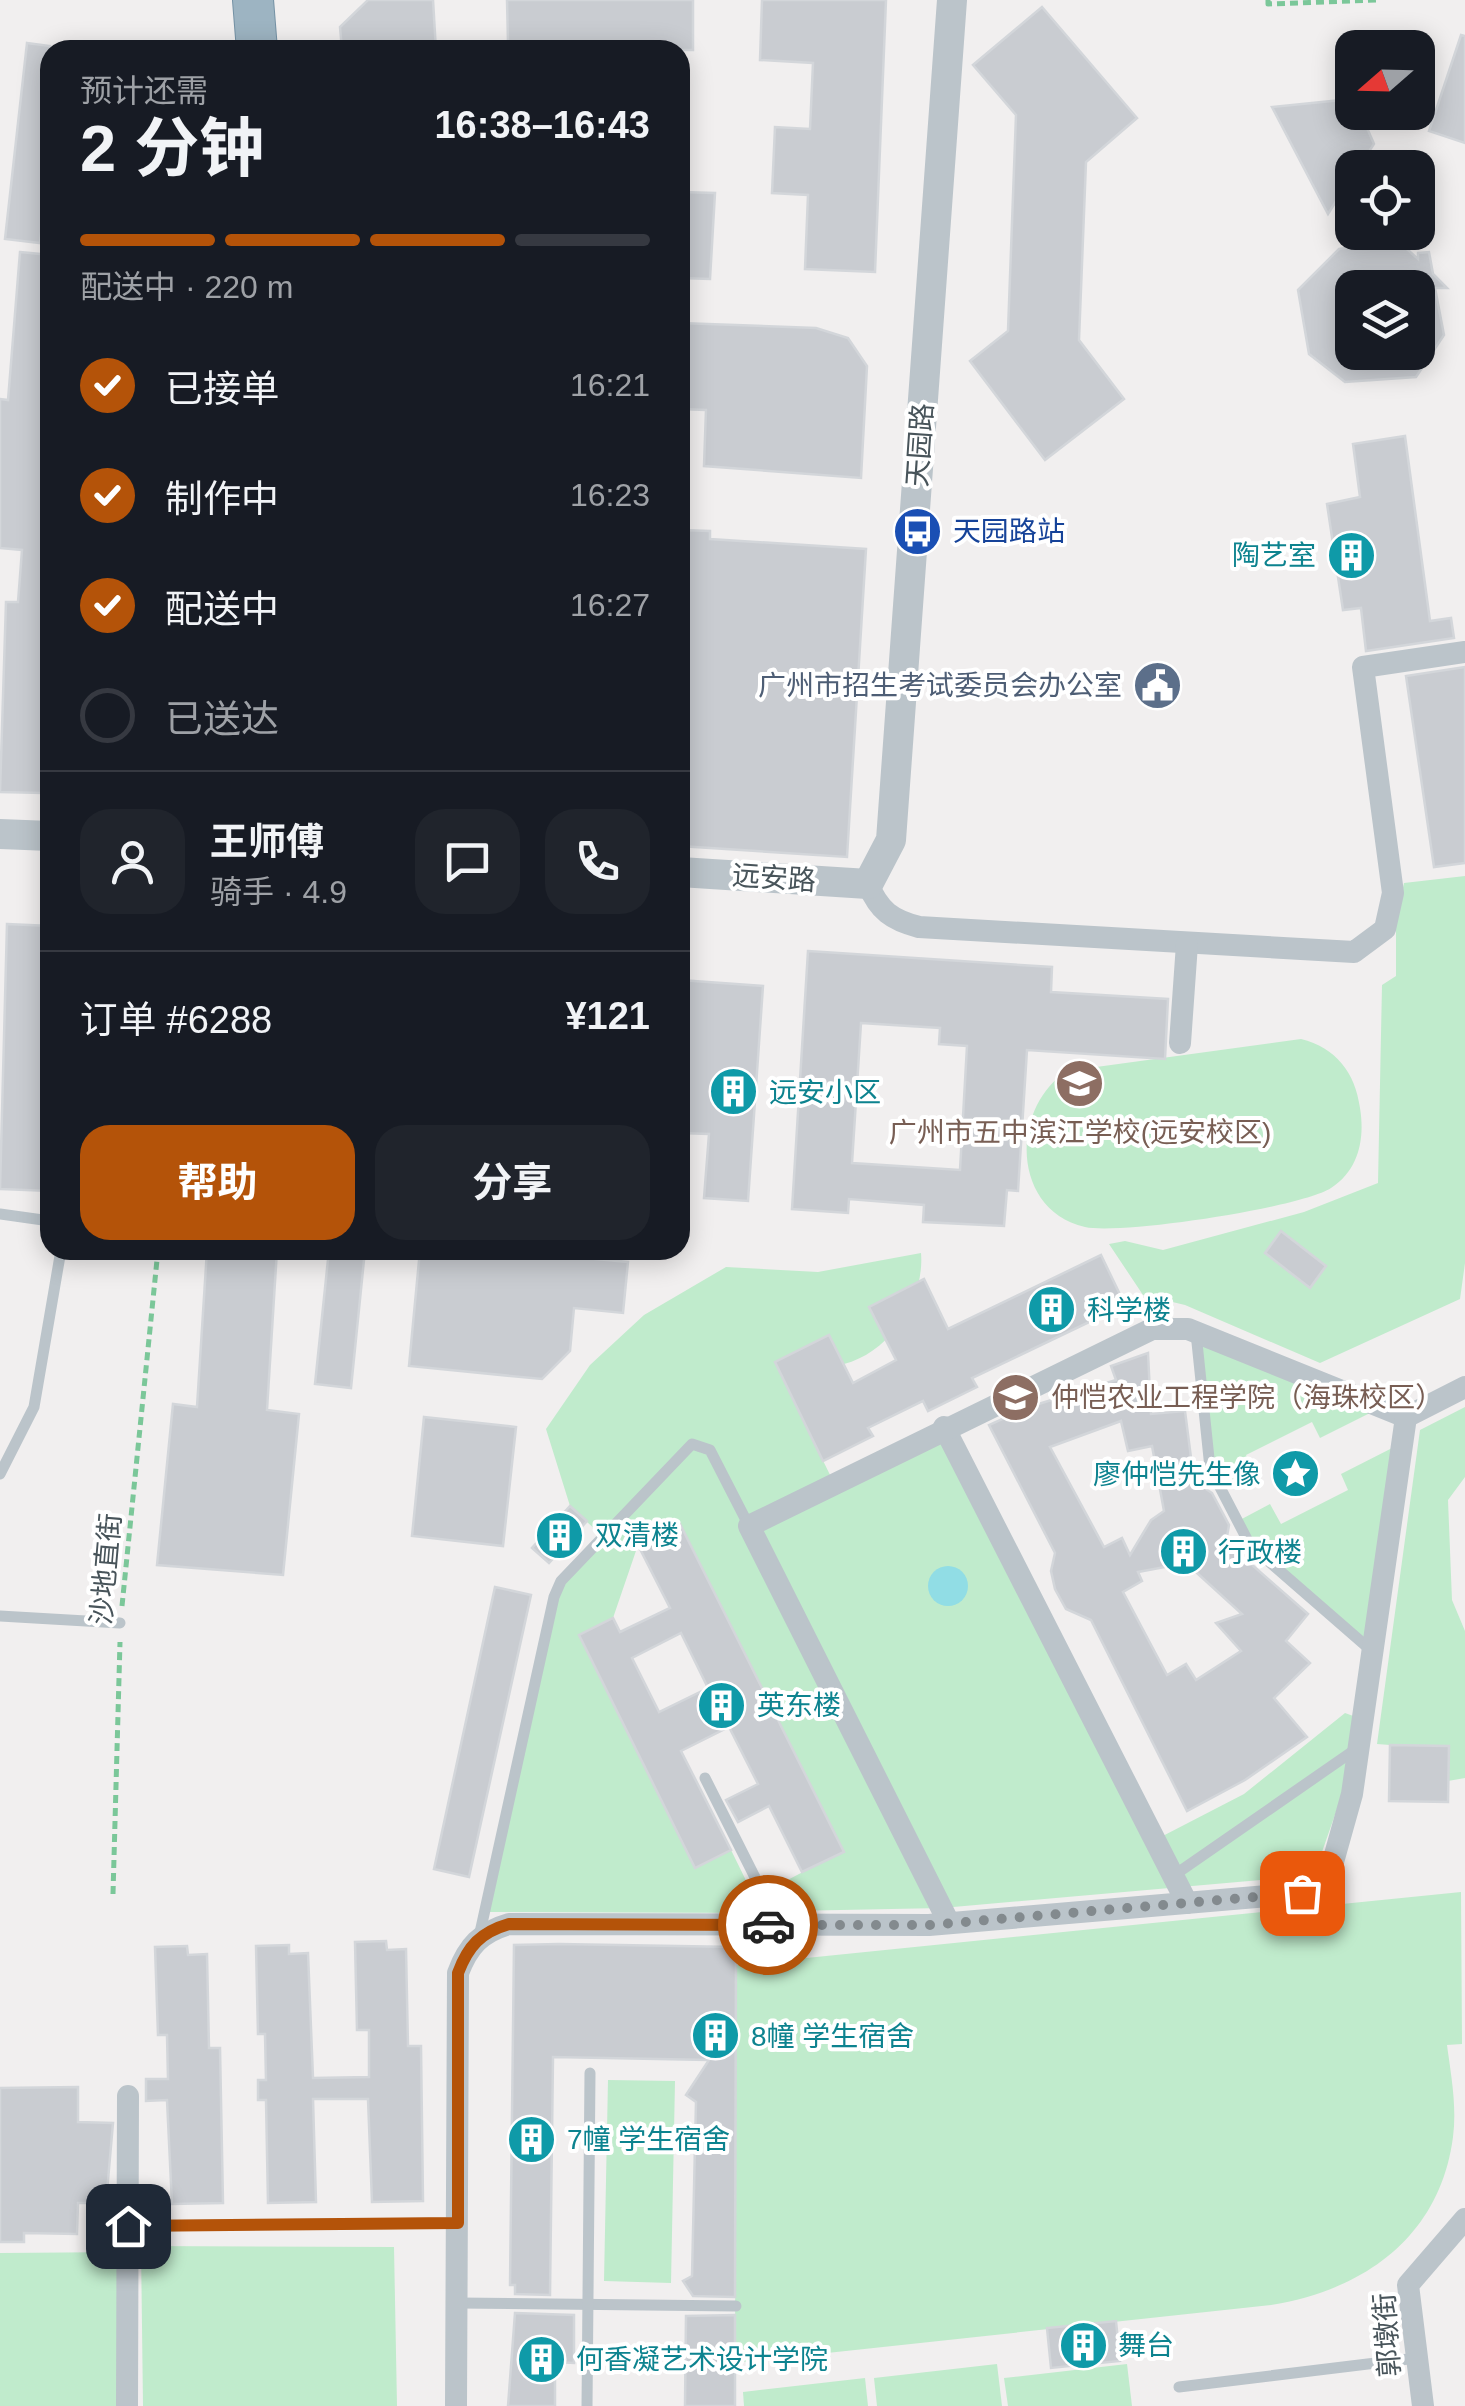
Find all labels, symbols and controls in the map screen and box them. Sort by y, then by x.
north arrow [1335,30,1435,130]
map controls [1335,30,1435,370]
text: 预计还需 [80,73,208,109]
text: 16:38–16:43 [434,104,650,146]
text: 2 分钟 [80,112,264,185]
button: locate [1335,150,1435,250]
text: 配送中 · 220 m [80,269,293,305]
button: layers [1335,270,1435,370]
icon: check [80,358,135,413]
text: 16:21 [570,367,650,403]
text: 已接单 [165,368,279,410]
street label: 天园路 [902,402,938,488]
icon: check [80,468,135,523]
text: 16:23 [570,477,650,513]
text: 制作中 [165,478,279,520]
bus stop icon: 天园路站 [892,505,944,557]
place label: 天园路站 [953,516,1065,547]
building icon: 陶艺室 [1325,529,1377,581]
place label: 陶艺室 [1232,540,1316,571]
icon: check [80,578,135,633]
text: 16:27 [570,587,650,623]
text: 配送中 [165,588,279,630]
public building icon: 广州市招生考试委员会办公室 [1131,659,1183,711]
place label: 广州市招生考试委员会办公室 [758,670,1122,701]
text: 已送达 [165,698,279,740]
button: person [80,809,185,914]
button: chat [415,809,520,914]
button: phone [545,809,650,914]
text: 王师傅 [210,821,324,863]
street label: 远安路 [731,860,817,896]
text: 骑手 · 4.9 [210,874,347,910]
text: ¥121 [565,995,650,1037]
text: 订单 #6288 [80,999,272,1041]
school or university icon: 广州市五中滨江学校(远安校区) [1054,1058,1106,1110]
building icon: 远安小区 [708,1066,760,1118]
place label: 远安小区 [769,1077,881,1108]
place label: 广州市五中滨江学校(远安校区) [889,1117,1271,1148]
button: 帮助 [80,1125,355,1240]
button: 分享 [375,1125,650,1240]
building icon: 科学楼 [1026,1284,1078,1336]
place label: 科学楼 [1087,1295,1171,1326]
school or university icon: 仲恺农业工程学院（海珠校区） [990,1371,1042,1423]
place label: 仲恺农业工程学院（海珠校区） [1051,1382,1443,1413]
place icon: 廖仲恺先生像 [1270,1448,1322,1500]
place label: 廖仲恺先生像 [1093,1459,1261,1490]
building icon: 双清楼 [534,1509,586,1561]
street label: 沙地直街 [86,1512,126,1626]
place label: 双清楼 [595,1520,679,1551]
building icon: 行政楼 [1157,1526,1209,1578]
place label: 行政楼 [1218,1537,1302,1568]
building icon: 英东楼 [696,1679,748,1731]
place label: 英东楼 [757,1690,841,1721]
pin [1260,1851,1345,1936]
icon: bag [1275,1866,1330,1921]
courier [718,1875,818,1975]
icon: car [741,1898,796,1953]
building icon: 8幢 学生宿舍 [690,2010,742,2062]
place label: 8幢 学生宿舍 [751,2021,914,2052]
building icon: 7幢 学生宿舍 [506,2113,558,2165]
place label: 7幢 学生宿舍 [567,2124,730,2155]
pin [86,2184,171,2269]
icon: home [101,2199,156,2254]
street label: 郭墩街 [1369,2292,1405,2378]
building icon: 舞台 [1057,2319,1109,2371]
place label: 舞台 [1118,2330,1174,2361]
building icon: 何香凝艺术设计学院 [515,2333,567,2385]
place label: 何香凝艺术设计学院 [576,2344,828,2375]

